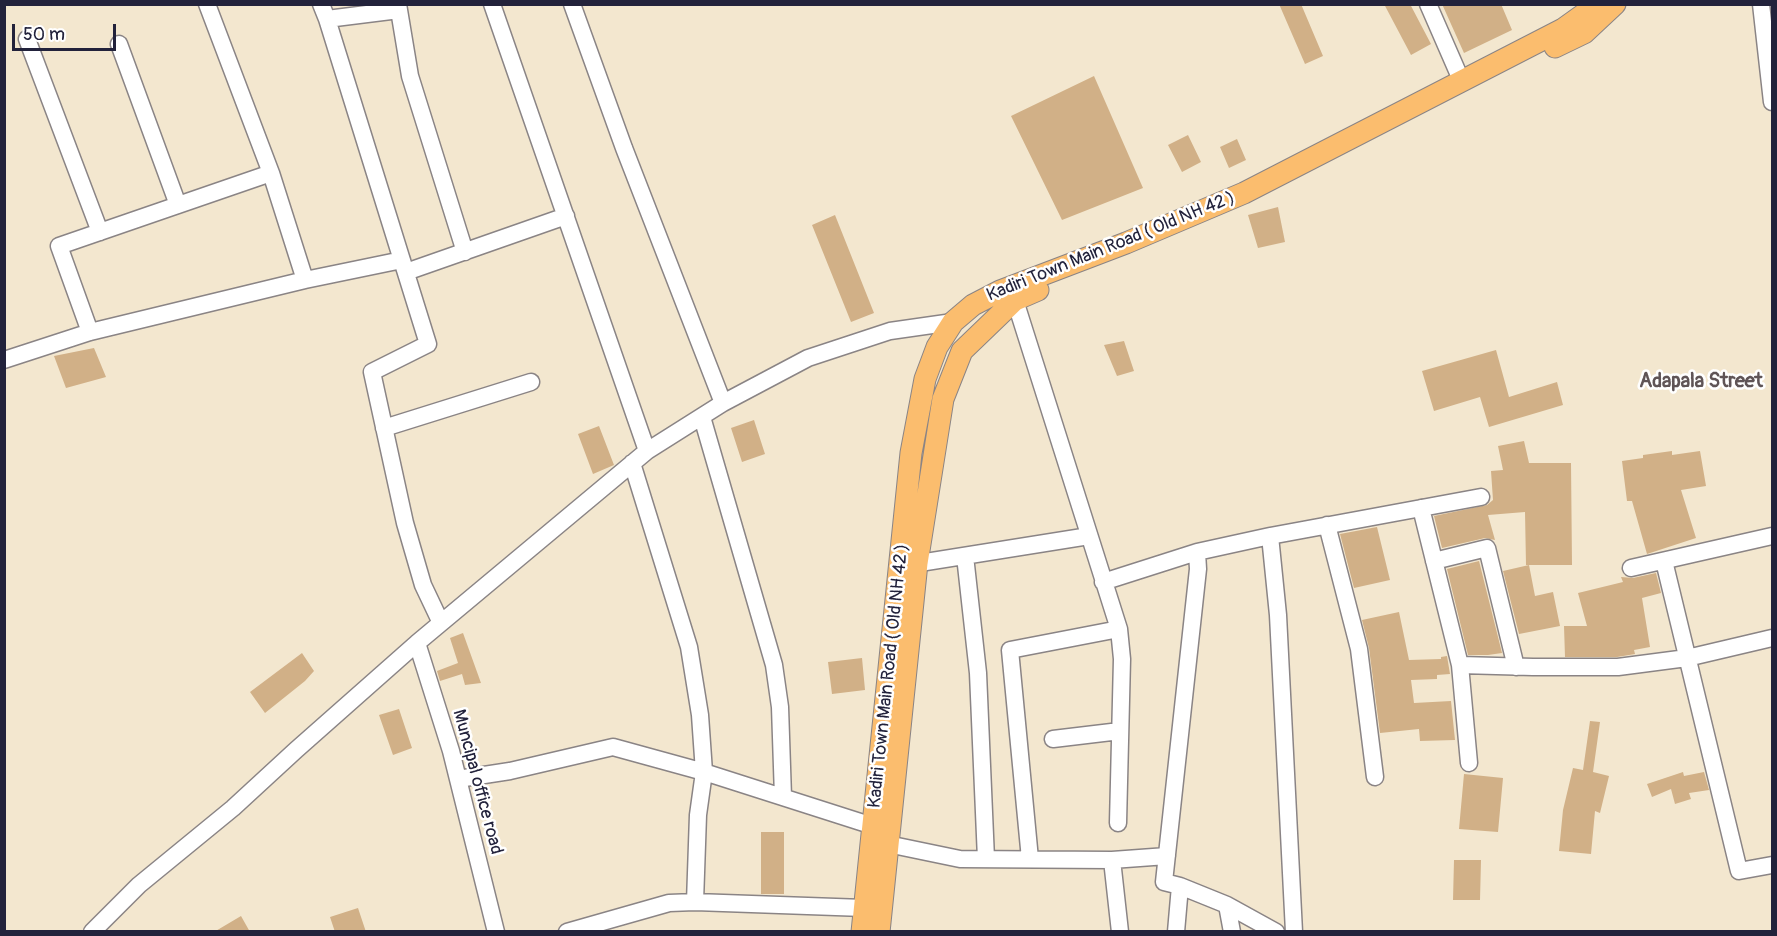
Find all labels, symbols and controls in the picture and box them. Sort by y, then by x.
scale bar [15,12,118,50]
text: 50 m [23,23,65,46]
street label: Kadiri Town Main Road ( Old NH 42 ) [984,187,1238,307]
district label: Adapala Street [1639,370,1763,394]
street label: Kadiri Town Main Road ( Old NH 42 ) [864,543,914,809]
street label: Muncipal office road [447,707,507,857]

